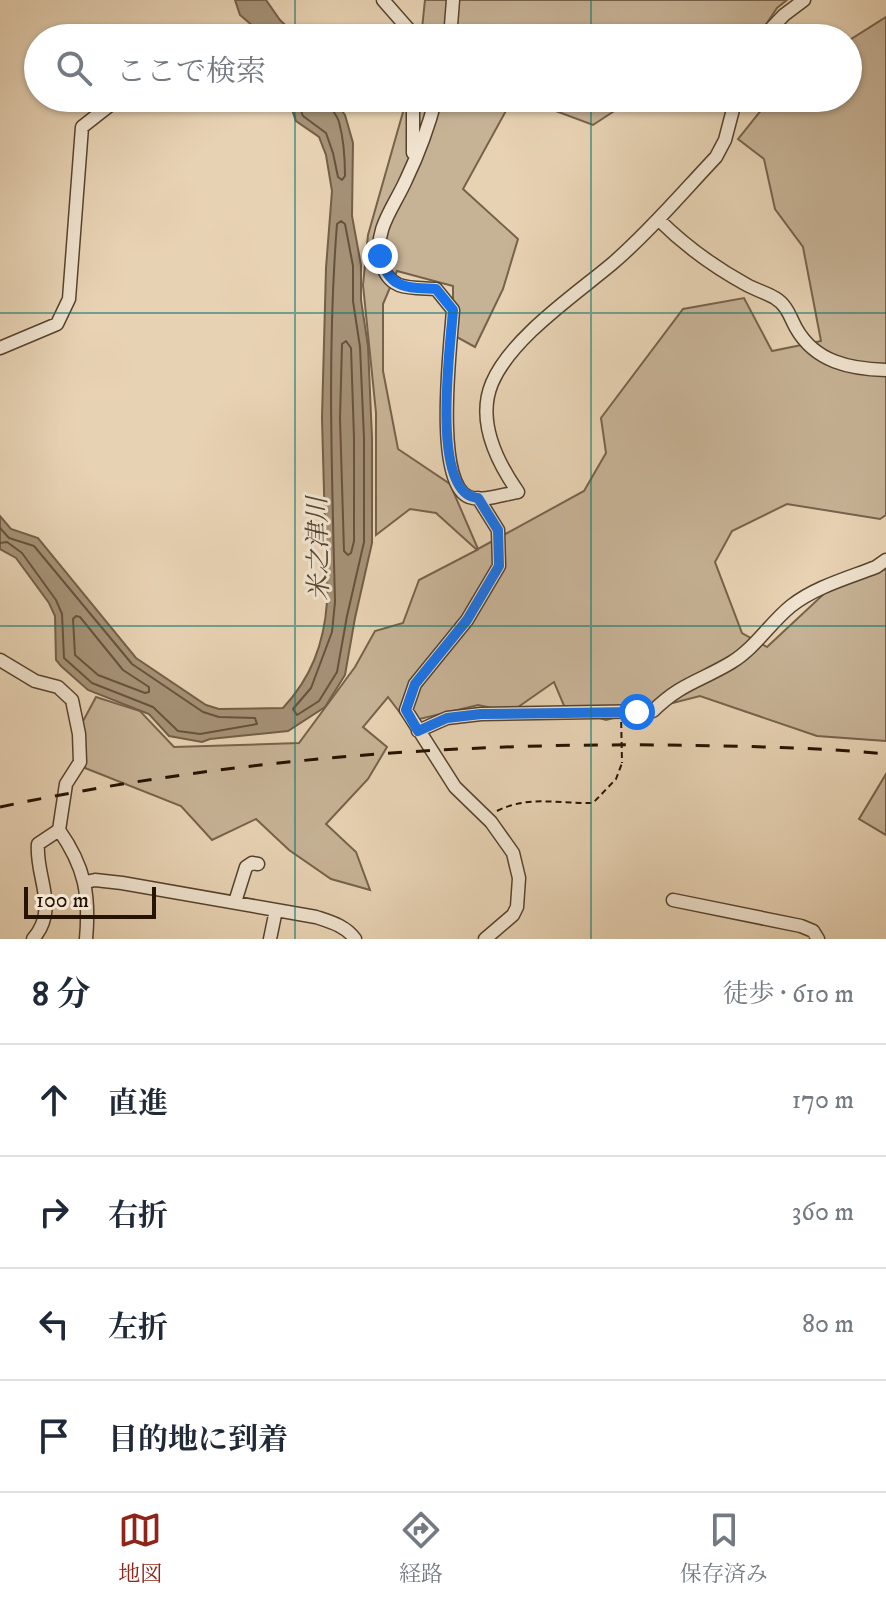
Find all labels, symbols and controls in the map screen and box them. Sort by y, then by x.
search box [24,24,862,112]
icon: search [52,46,96,90]
text: ここで検索 [116,54,266,91]
route end [362,238,398,274]
water label: 米之津川 [302,494,336,601]
route start [619,694,655,730]
scale bar [24,883,156,919]
text: 100 m [36,887,89,914]
text: 8 分 [32,974,90,1016]
text: 徒歩 · 610 m [723,978,854,1011]
icon: ahead [32,1078,76,1122]
text: 170 m [792,1084,854,1117]
text: 直進 [108,1086,168,1123]
icon: right [32,1190,76,1234]
text: 360 m [792,1196,854,1229]
text: 右折 [108,1198,168,1235]
icon: left [32,1302,76,1346]
text: 80 m [802,1308,854,1341]
text: 左折 [108,1310,168,1347]
icon: arrive [32,1414,76,1458]
text: 目的地に到着 [108,1422,288,1459]
tab: 地図 [118,1508,162,1588]
tab: 経路 [399,1508,443,1588]
tab: 保存済み [680,1508,768,1588]

